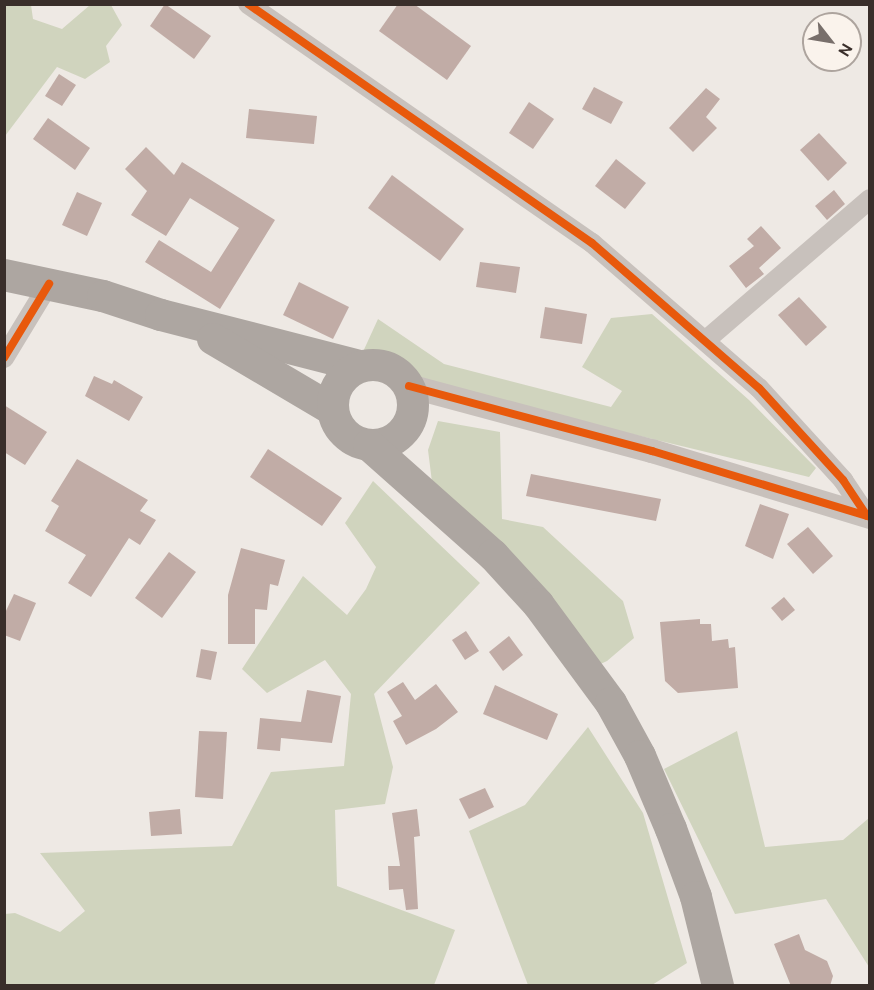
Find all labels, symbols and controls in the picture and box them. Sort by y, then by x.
north arrow [802,12,862,72]
text: N [835,40,857,60]

